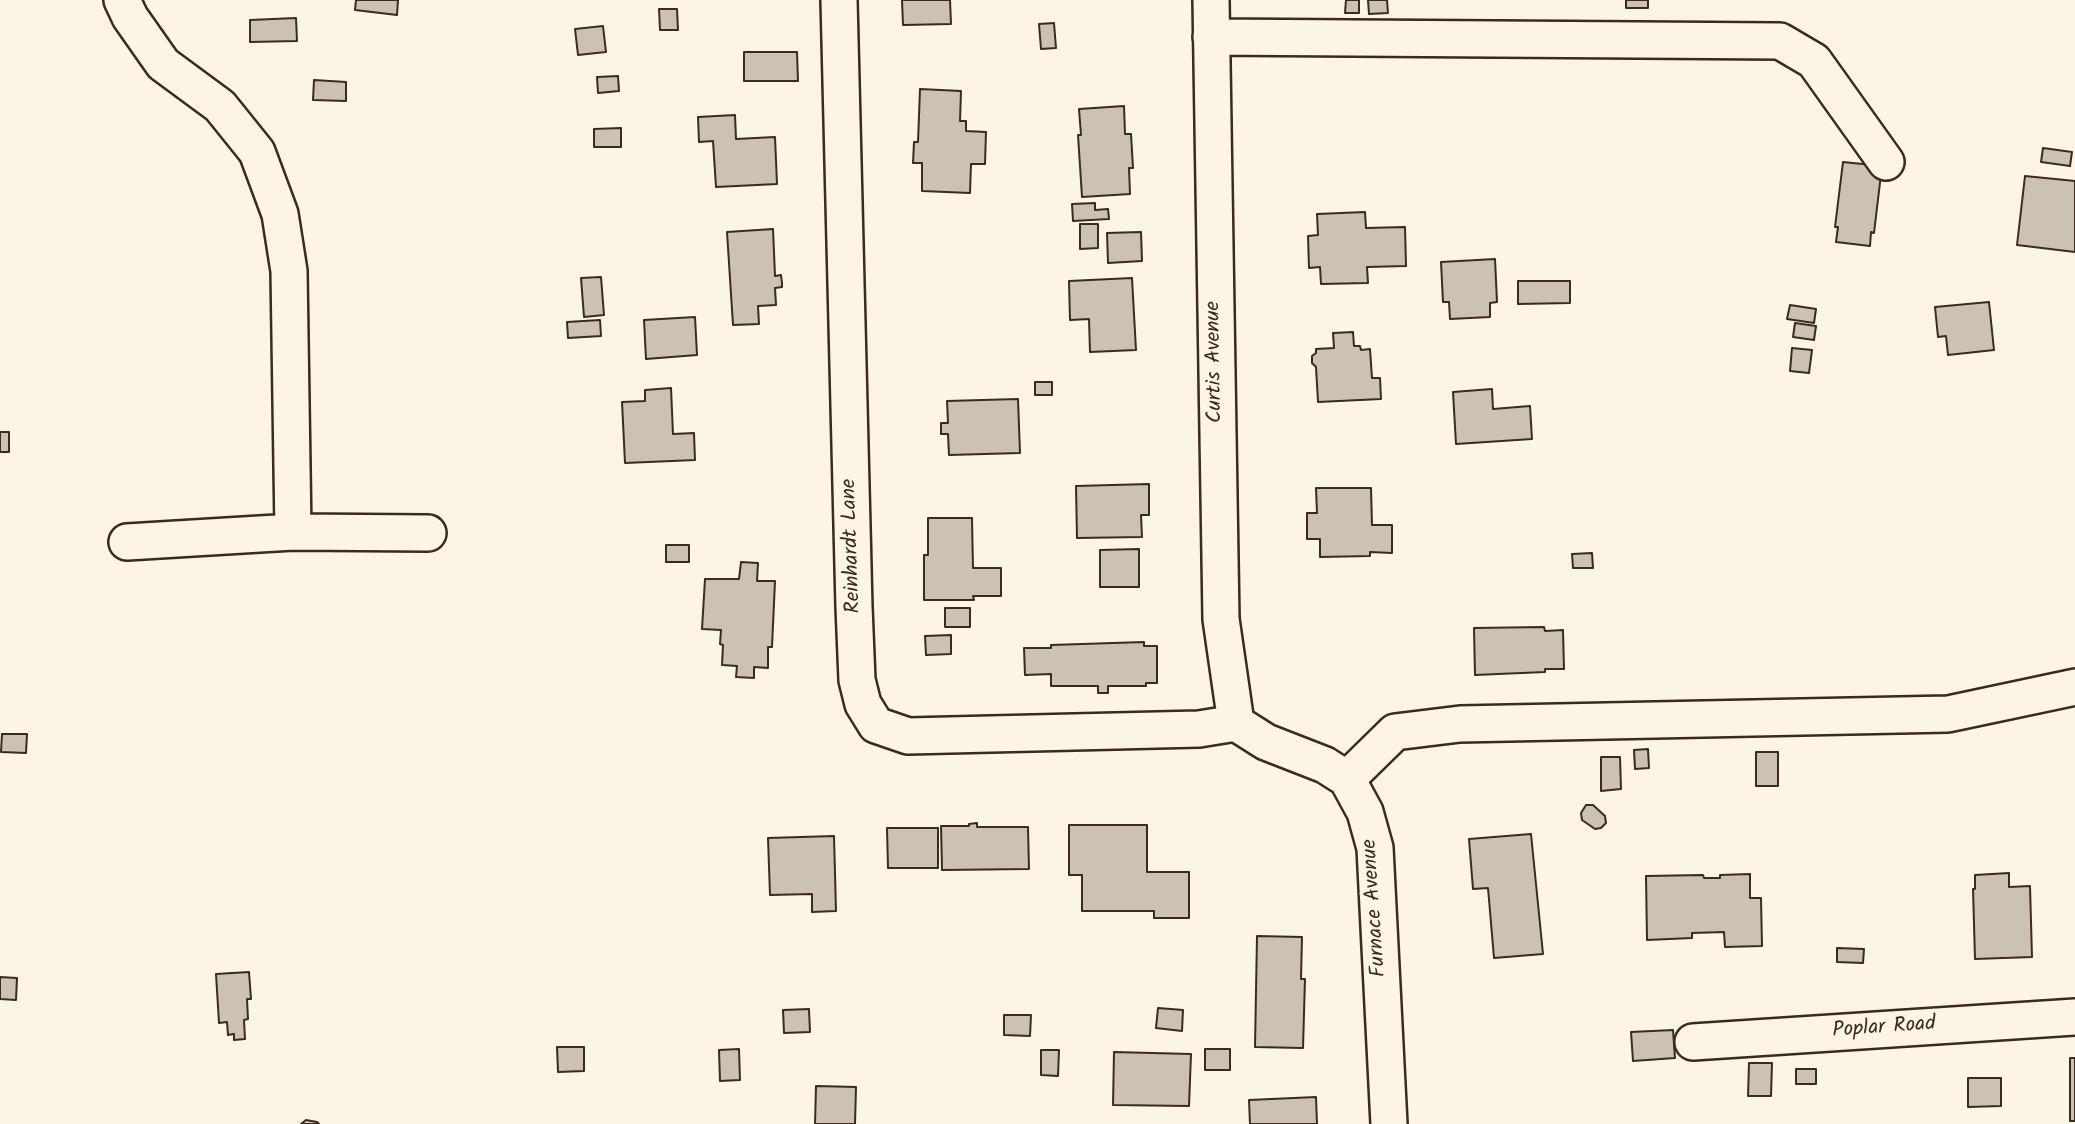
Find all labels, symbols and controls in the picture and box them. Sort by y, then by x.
street label: Curtis Avenue [1202,301,1230,423]
street label: Reinhardt Lane [838,478,868,614]
street label: Furnace Avenue [1359,838,1393,978]
street label: Poplar Road [1832,1013,1936,1045]

